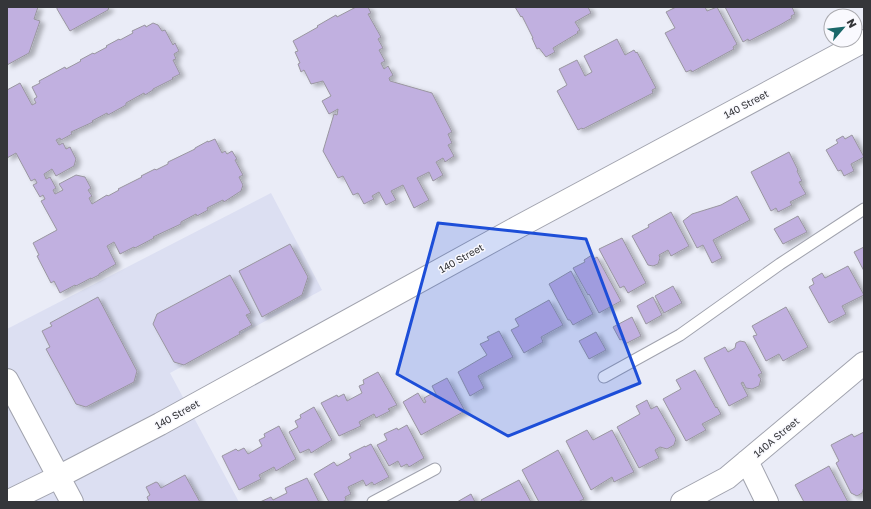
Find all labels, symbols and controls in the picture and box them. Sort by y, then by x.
north arrow [823,8,863,48]
text: N [845,16,860,30]
street label: 140 Street [721,87,771,121]
street label: 140 Street [437,241,485,275]
street label: 140 Street [153,397,201,431]
street label: 140A Street [751,414,801,460]

